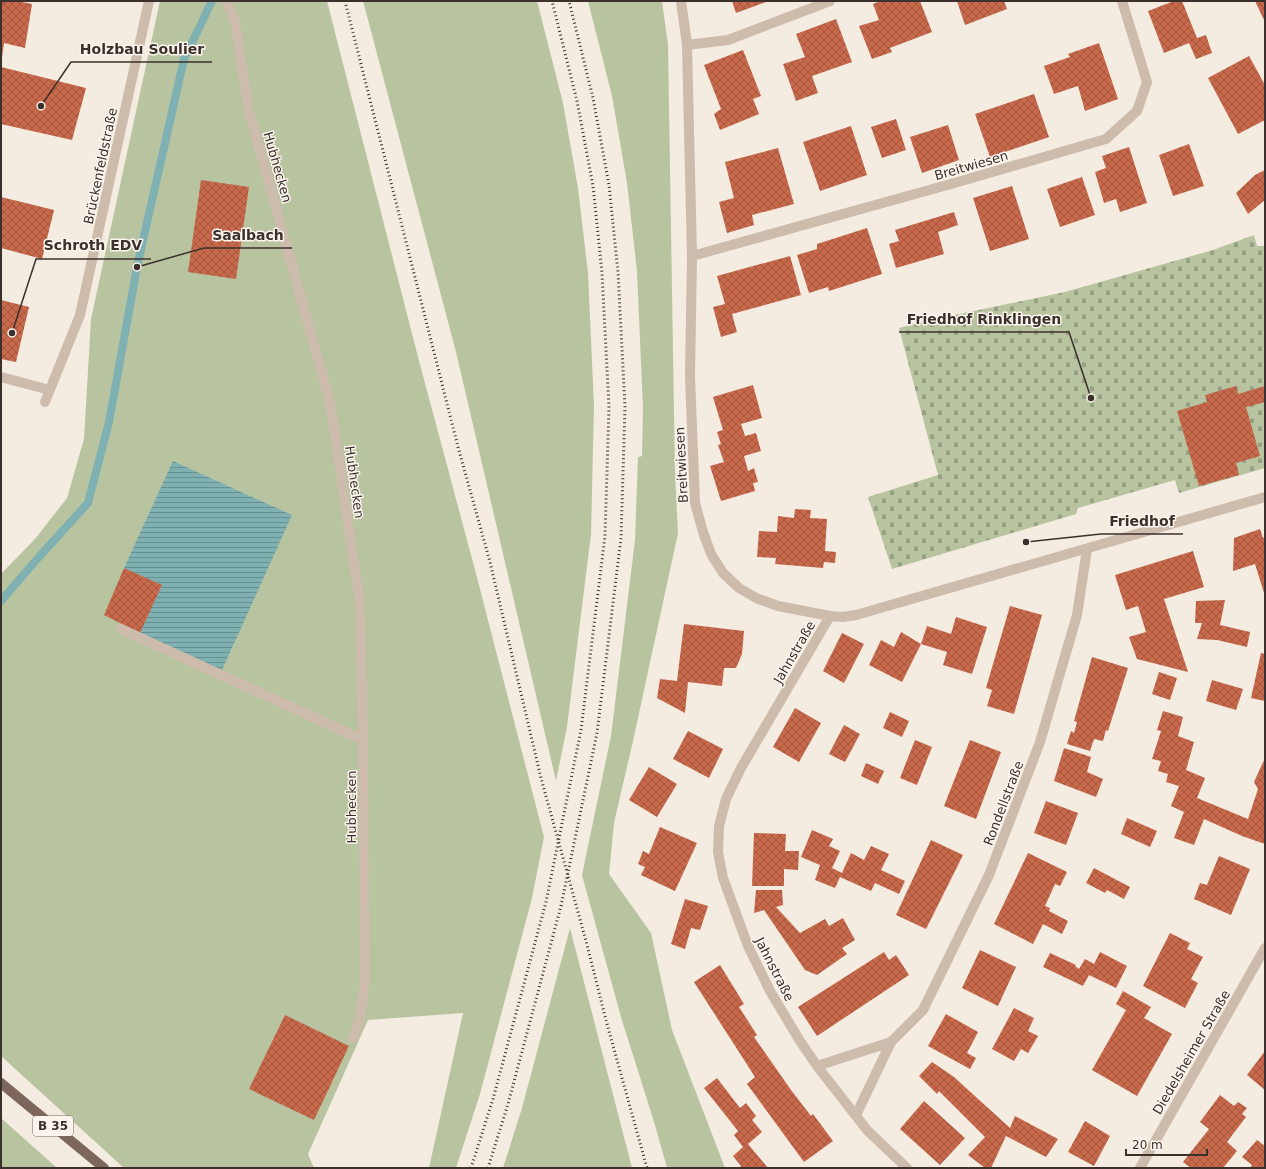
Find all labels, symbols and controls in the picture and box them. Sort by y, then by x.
callout: Holzbau Soulier [71,36,212,62]
text: Holzbau Soulier [80,41,204,57]
street label: Brückenfeldstraße [81,106,120,226]
street label: Hubhecken [260,130,295,204]
street label: Breitwiesen [933,148,1010,183]
callout: Saalbach [204,222,292,248]
text: Saalbach [212,227,284,243]
callout: Schroth EDV [36,233,151,259]
text: Schroth EDV [44,237,142,253]
callout: Friedhof Rinklingen [899,306,1069,332]
text: Friedhof Rinklingen [907,311,1061,327]
street label: Breitwiesen [672,427,691,503]
street label: Hubhecken [342,445,367,519]
callout: Friedhof [1101,508,1183,534]
text: Friedhof [1109,513,1176,529]
street label: Jahnstraße [770,618,818,687]
street label: Rondellstraße [980,759,1027,848]
street label: Hubhecken [344,771,359,843]
street label: Jahnstraße [752,934,797,1004]
street label: Diedelsheimer Straße [1150,987,1233,1117]
road number: B 35 [33,1116,73,1136]
scale bar [1126,1131,1207,1157]
text: 20 m [1132,1138,1163,1152]

